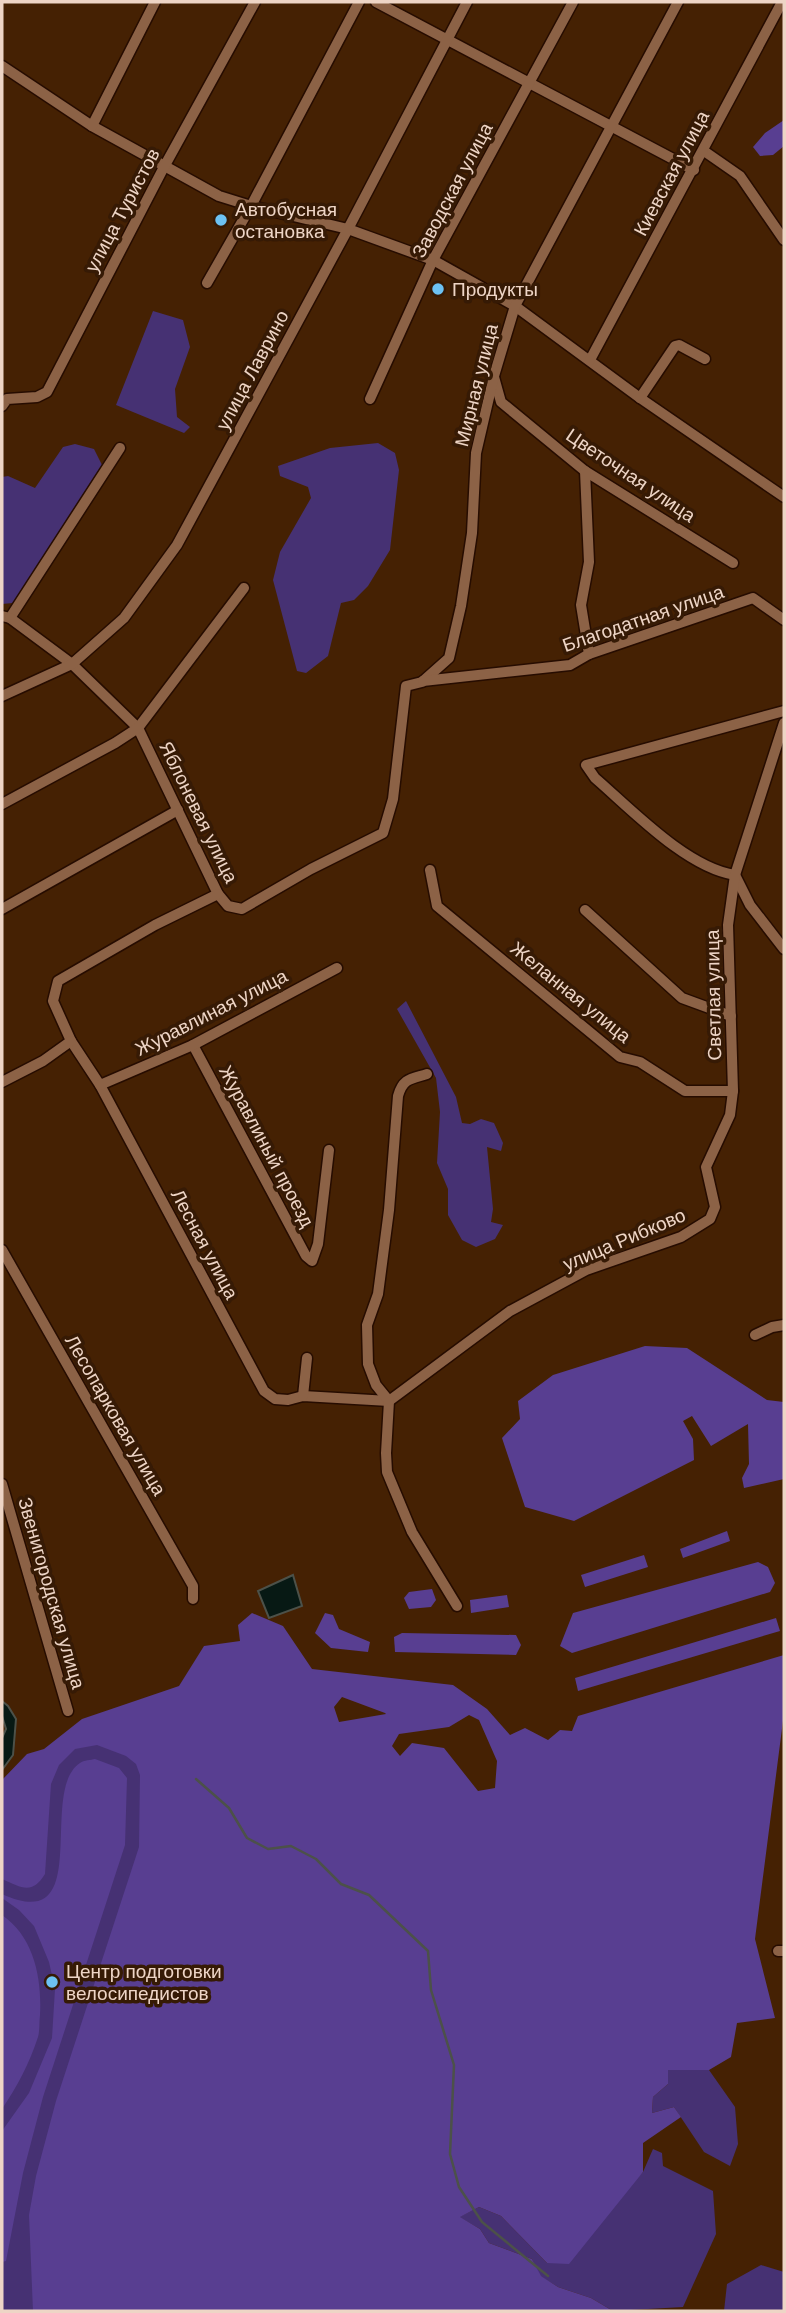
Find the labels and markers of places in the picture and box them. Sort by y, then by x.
place label: Автобусная остановка [235,197,337,244]
marker: Автобусная остановка [213,212,229,228]
place label: Продукты [452,277,538,302]
marker: Продукты [430,281,446,297]
place label: Центр подготовки велосипедистов [66,1959,222,2006]
marker: Центр подготовки велосипедистов [44,1974,60,1990]

